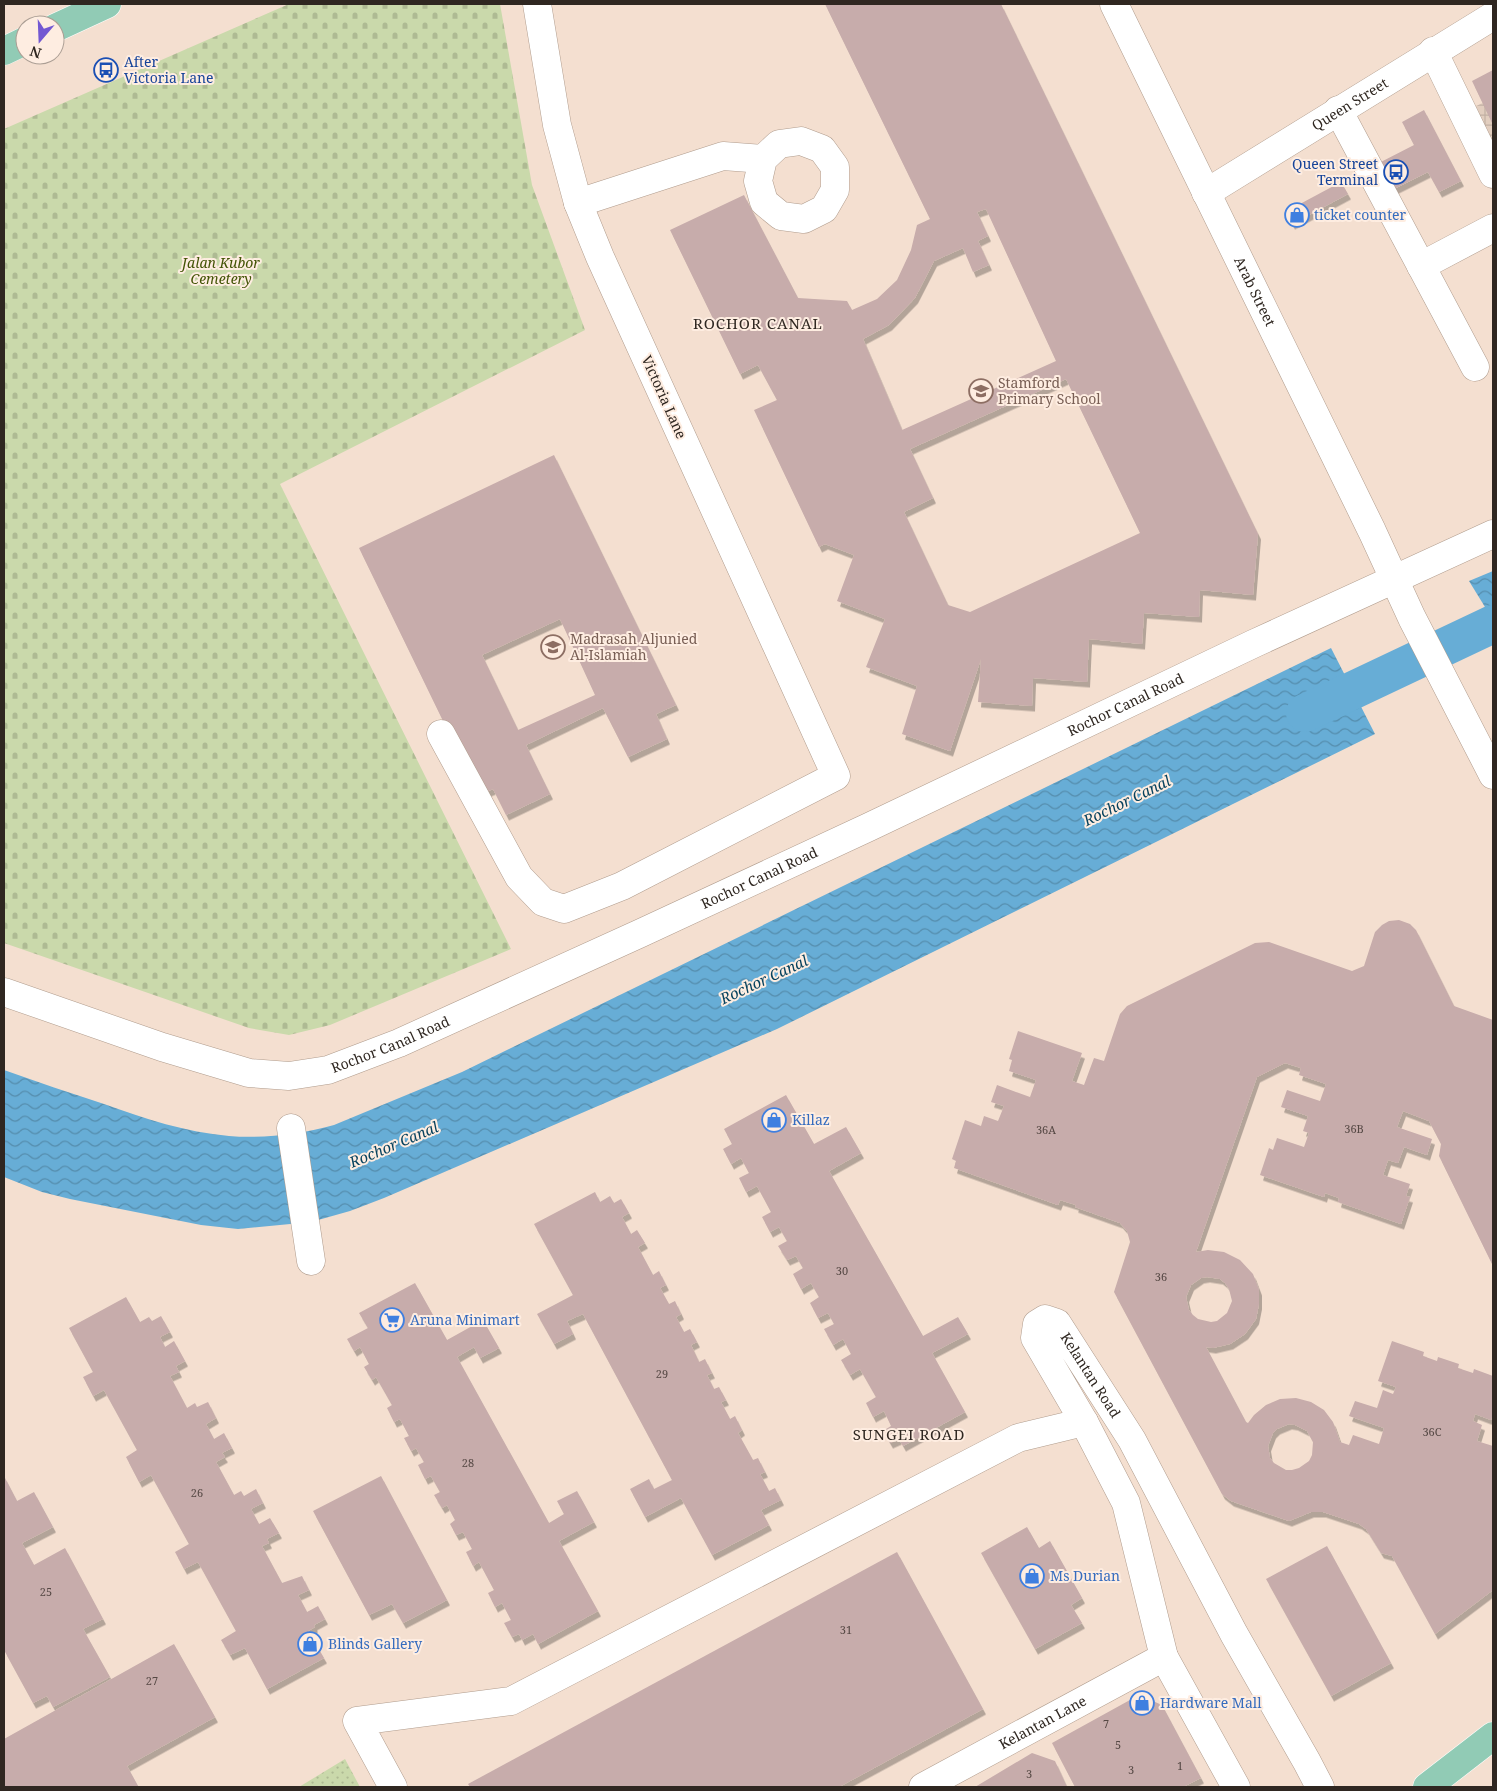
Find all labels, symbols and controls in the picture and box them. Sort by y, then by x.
north arrow [15,15,65,65]
text: N [27,42,44,64]
place label: After Victoria Lane [124,52,214,87]
bus stop icon: After Victoria Lane [93,57,119,83]
street label: Queen Street [1308,73,1391,135]
place label: Queen Street Terminal [1292,154,1379,189]
bus stop icon: Queen Street Terminal [1383,159,1409,185]
shop icon: ticket counter [1284,202,1310,228]
place label: ticket counter [1314,205,1407,224]
park label: Jalan Kubor Cemetery [179,253,260,288]
street label: Arab Street [1230,253,1280,329]
district label: ROCHOR CANAL [693,313,823,333]
street label: Victoria Lane [638,352,691,442]
place label: Stamford Primary School [998,373,1101,408]
school or university icon: Stamford Primary School [968,378,994,404]
place label: Madrasah Aljunied Al-Islamiah [570,629,698,664]
school or university icon: Madrasah Aljunied Al-Islamiah [540,634,566,660]
street label: Rochor Canal Road [1064,668,1187,740]
water label: Rochor Canal [1079,770,1174,830]
street label: Rochor Canal Road [698,842,821,913]
water label: Rochor Canal [716,950,811,1009]
street label: Rochor Canal Road [328,1011,453,1077]
shop icon: Killaz [761,1107,787,1133]
place label: Killaz [792,1110,830,1129]
water label: Rochor Canal [345,1116,442,1172]
house number: 36B [1344,1121,1364,1136]
house number: 36A [1036,1122,1056,1137]
house number: 30 [836,1263,848,1278]
house number: 36 [1155,1269,1167,1284]
supermarket icon: Aruna Minimart [379,1307,405,1333]
place label: Aruna Minimart [410,1310,520,1329]
street label: Kelantan Road [1057,1329,1125,1422]
house number: 29 [656,1366,668,1381]
district label: SUNGEI ROAD [853,1424,965,1444]
house number: 36C [1422,1424,1442,1439]
house number: 28 [462,1455,474,1470]
house number: 26 [191,1485,203,1500]
shop icon: Ms Durian [1019,1563,1045,1589]
place label: Ms Durian [1050,1566,1120,1585]
house number: 25 [40,1584,52,1599]
house number: 31 [840,1622,852,1637]
shop icon: Blinds Gallery [297,1631,323,1657]
place label: Blinds Gallery [328,1634,422,1653]
house number: 27 [146,1673,158,1688]
shop icon: Hardware Mall [1129,1690,1155,1716]
street label: Kelantan Lane [995,1691,1090,1753]
place label: Hardware Mall [1160,1693,1262,1712]
house number: 7 [1103,1716,1109,1731]
house number: 5 [1115,1737,1121,1752]
house number: 1 [1177,1758,1183,1773]
house number: 3 [1128,1762,1134,1777]
house number: 3 [1026,1766,1032,1781]

